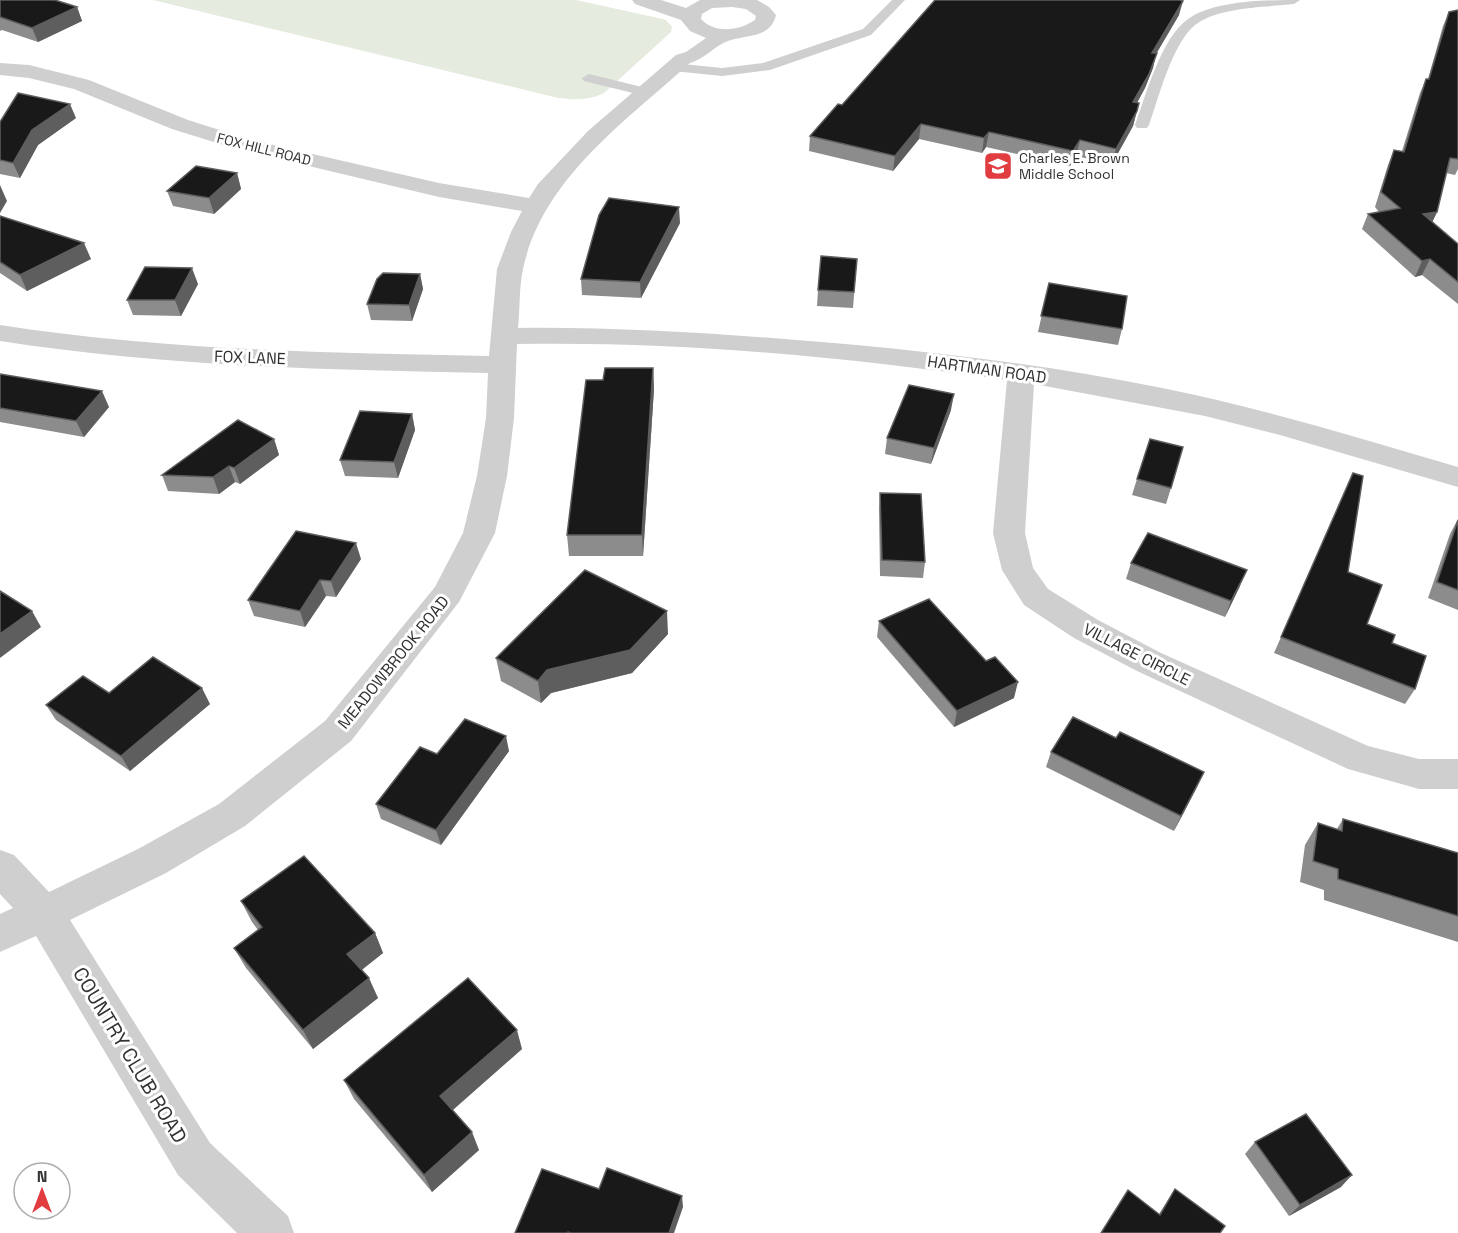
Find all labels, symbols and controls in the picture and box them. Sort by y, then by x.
street label: FOX HILL ROAD [215,129,313,169]
place label: Charles E. Brown Middle School [1019,149,1130,183]
school or university icon: Charles E. Brown Middle School [982,150,1014,182]
street label: FOX LANE [214,346,286,369]
street label: HARTMAN ROAD [926,351,1048,388]
street label: MEADOWBROOK ROAD [333,591,454,733]
street label: VILLAGE CIRCLE [1080,618,1194,690]
street label: COUNTRY CLUB ROAD [67,962,193,1148]
north arrow [12,1161,72,1221]
text: N [37,1166,47,1187]

